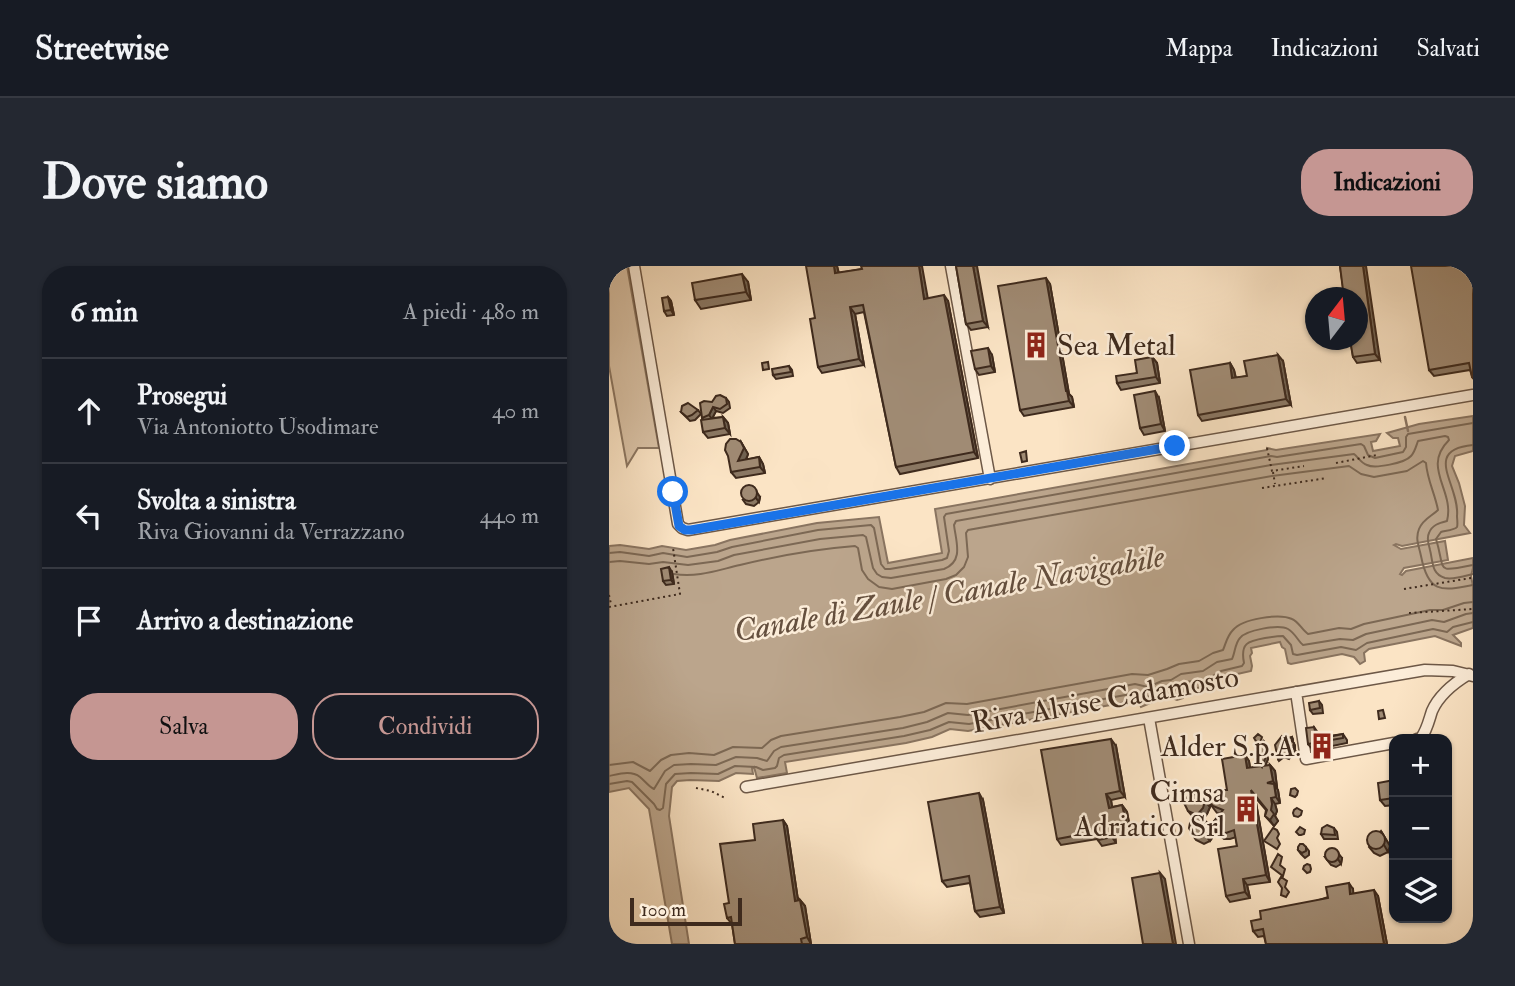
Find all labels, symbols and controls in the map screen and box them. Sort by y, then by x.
text: Streetwise [35,28,169,69]
text: Mappa [1166,33,1233,64]
text: Indicazioni [1271,33,1378,64]
text: Salvati [1416,33,1480,64]
button: Indicazioni [1301,149,1473,216]
text: Dove siamo [42,152,268,213]
north arrow [1305,287,1368,350]
text: 6 min [70,293,138,330]
text: A piedi · 480 m [403,297,539,326]
place label: Sea Metal [1057,327,1176,364]
building icon: Sea Metal [1021,330,1051,360]
text: Prosegui [137,380,227,412]
icon: ahead [70,392,108,430]
text: 40 m [492,396,539,425]
text: Via Antoniotto Usodimare [137,412,379,441]
route end [1159,430,1190,461]
route start [657,476,688,507]
text: Svolta a sinistra [137,485,296,517]
icon: left [70,497,108,535]
text: 440 m [480,501,539,530]
text: Riva Giovanni da Verrazzano [137,517,405,546]
water label: Canale di Zaule / Canale Navigabile [731,536,1168,652]
icon: arrive [70,602,108,640]
text: Arrivo a destinazione [137,605,353,637]
street label: Riva Alvise Cadamosto [968,658,1242,742]
button: Salva [70,693,298,760]
button: Condividi [312,693,539,760]
place label: Alder S.p.A. [1160,728,1301,765]
building icon: Alder S.p.A. [1307,731,1337,761]
map controls [1389,734,1452,923]
button: + [1389,734,1452,797]
place label: Cimsa Adriatico Srl [1073,774,1226,845]
building icon: Cimsa Adriatico Srl [1231,794,1261,824]
button: − [1389,797,1452,860]
button: layers [1389,860,1452,923]
scale bar [630,895,742,927]
text: 100 m [641,898,686,922]

